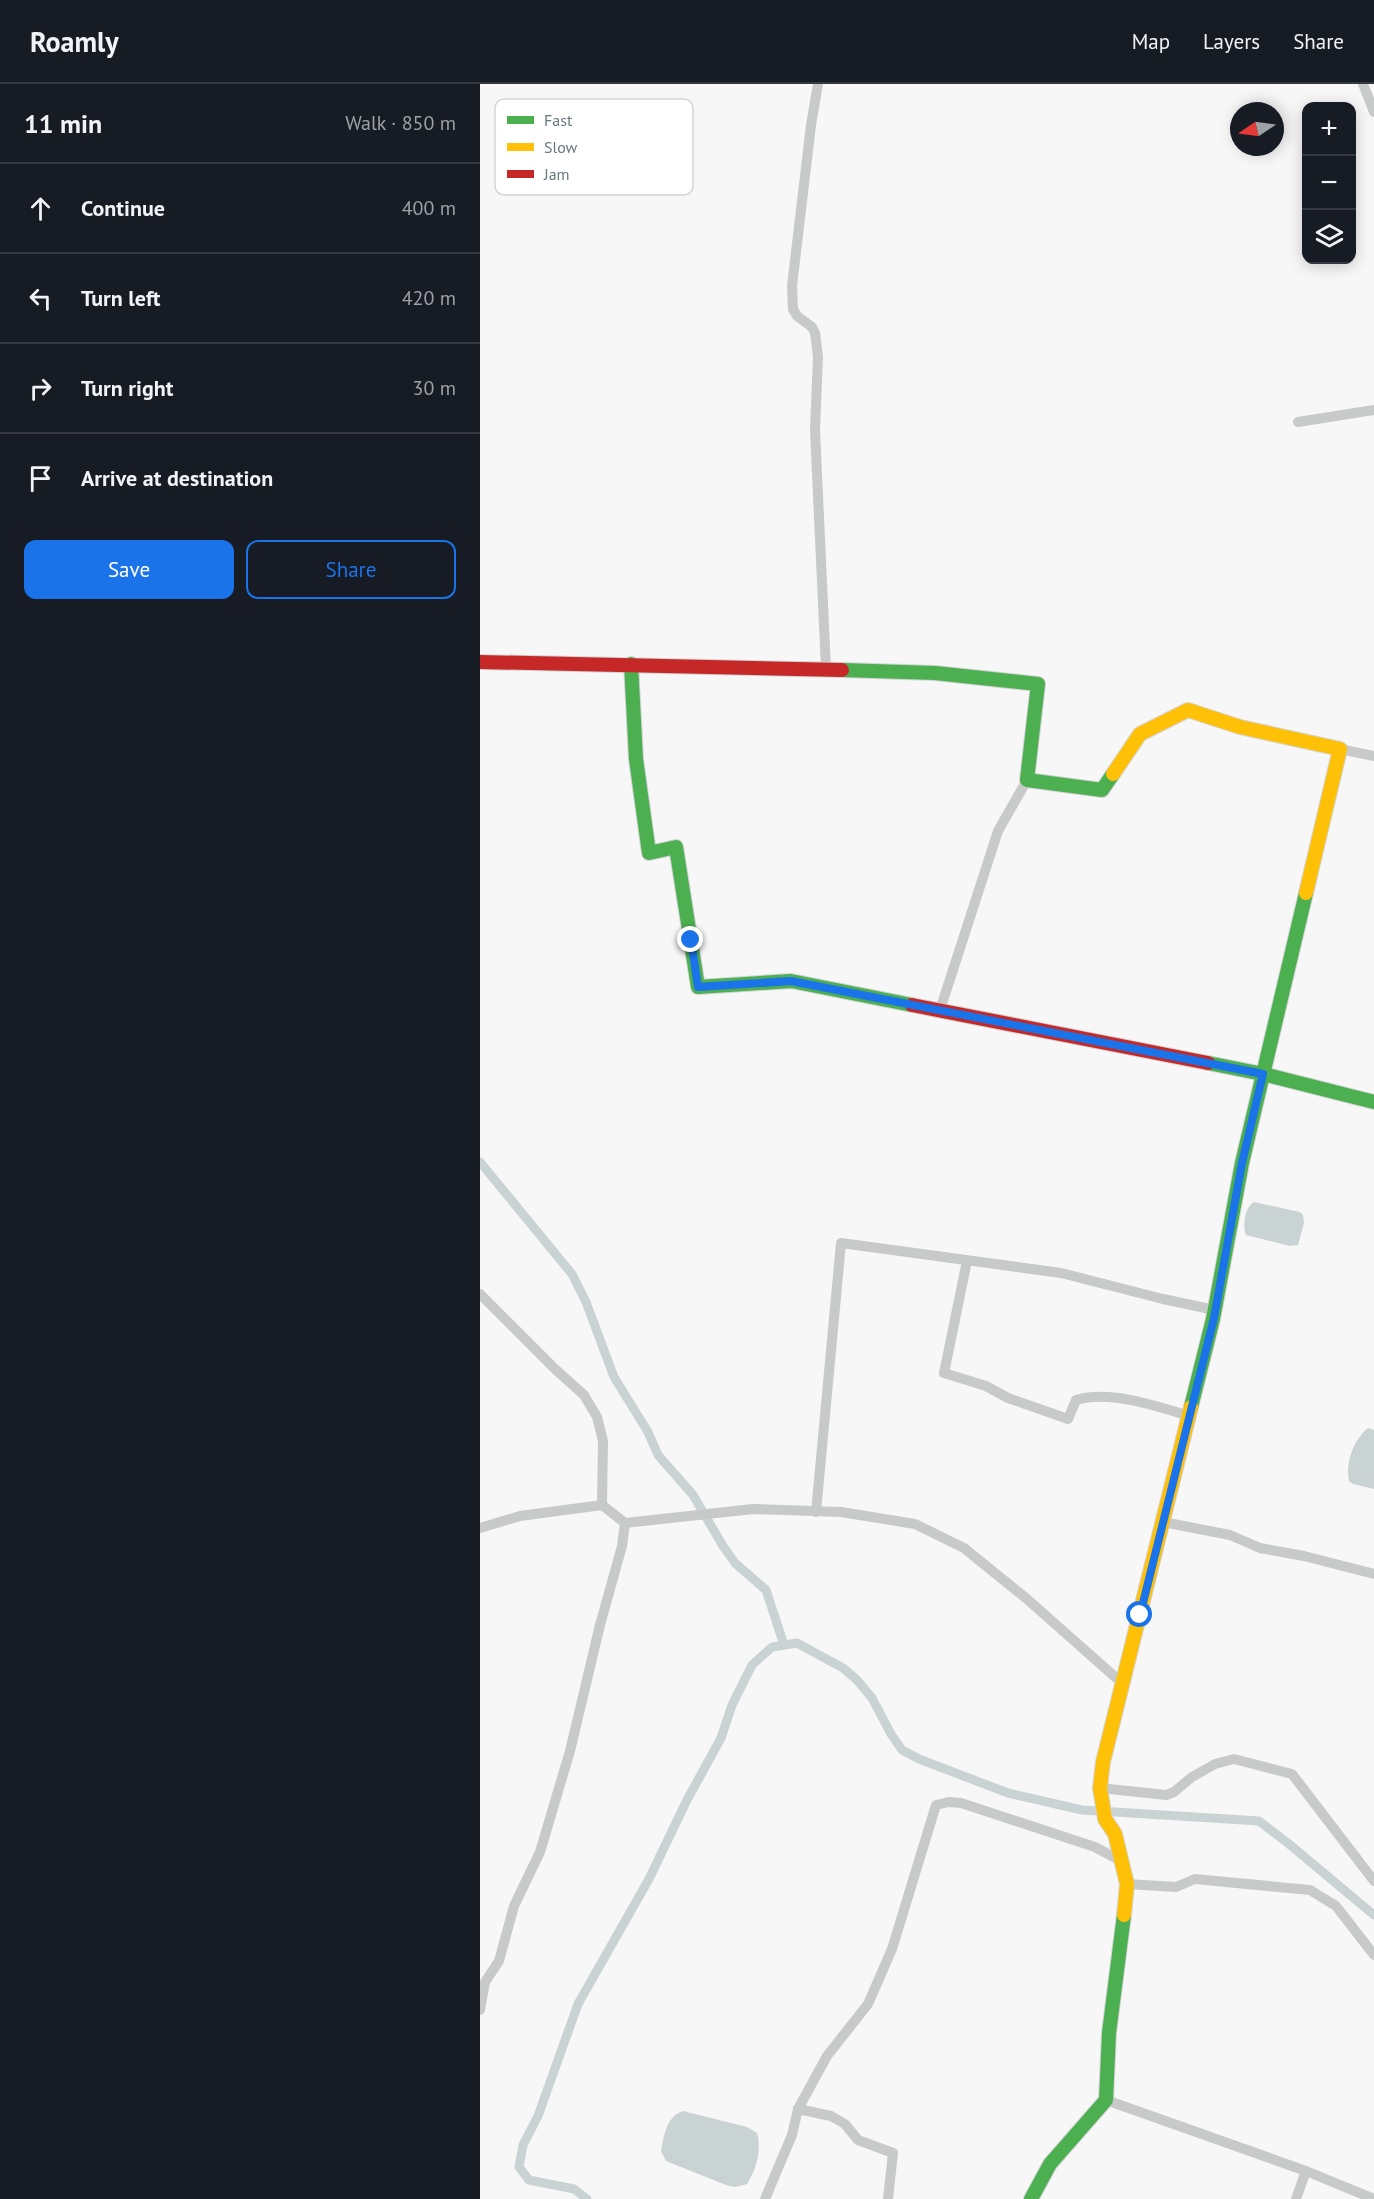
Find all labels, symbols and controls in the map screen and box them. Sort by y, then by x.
text: Roamly [30,23,119,60]
text: Map [1132,28,1170,55]
text: Layers [1203,28,1260,55]
text: Share [1293,28,1344,55]
legend [495,99,693,195]
north arrow [1230,102,1284,156]
map controls [1302,102,1356,264]
button: + [1302,102,1356,156]
text: 11 min [24,107,102,140]
text: Walk · 850 m [345,110,456,136]
text: Fast [544,110,573,130]
text: Slow [544,137,578,157]
button: − [1302,156,1356,210]
text: Jam [543,164,570,184]
icon: ahead [24,192,57,225]
text: Continue [81,194,165,222]
text: 400 m [402,195,456,221]
button: layers [1302,210,1356,264]
icon: left [24,282,57,315]
text: Turn left [81,284,161,312]
text: 420 m [402,285,456,311]
icon: right [24,372,57,405]
text: Turn right [81,374,173,402]
text: 30 m [413,375,456,401]
icon: arrive [24,462,57,495]
text: Arrive at destination [81,464,273,492]
button: Save [24,540,234,599]
button: Share [246,540,456,599]
route end [677,926,703,952]
route start [1126,1601,1152,1627]

